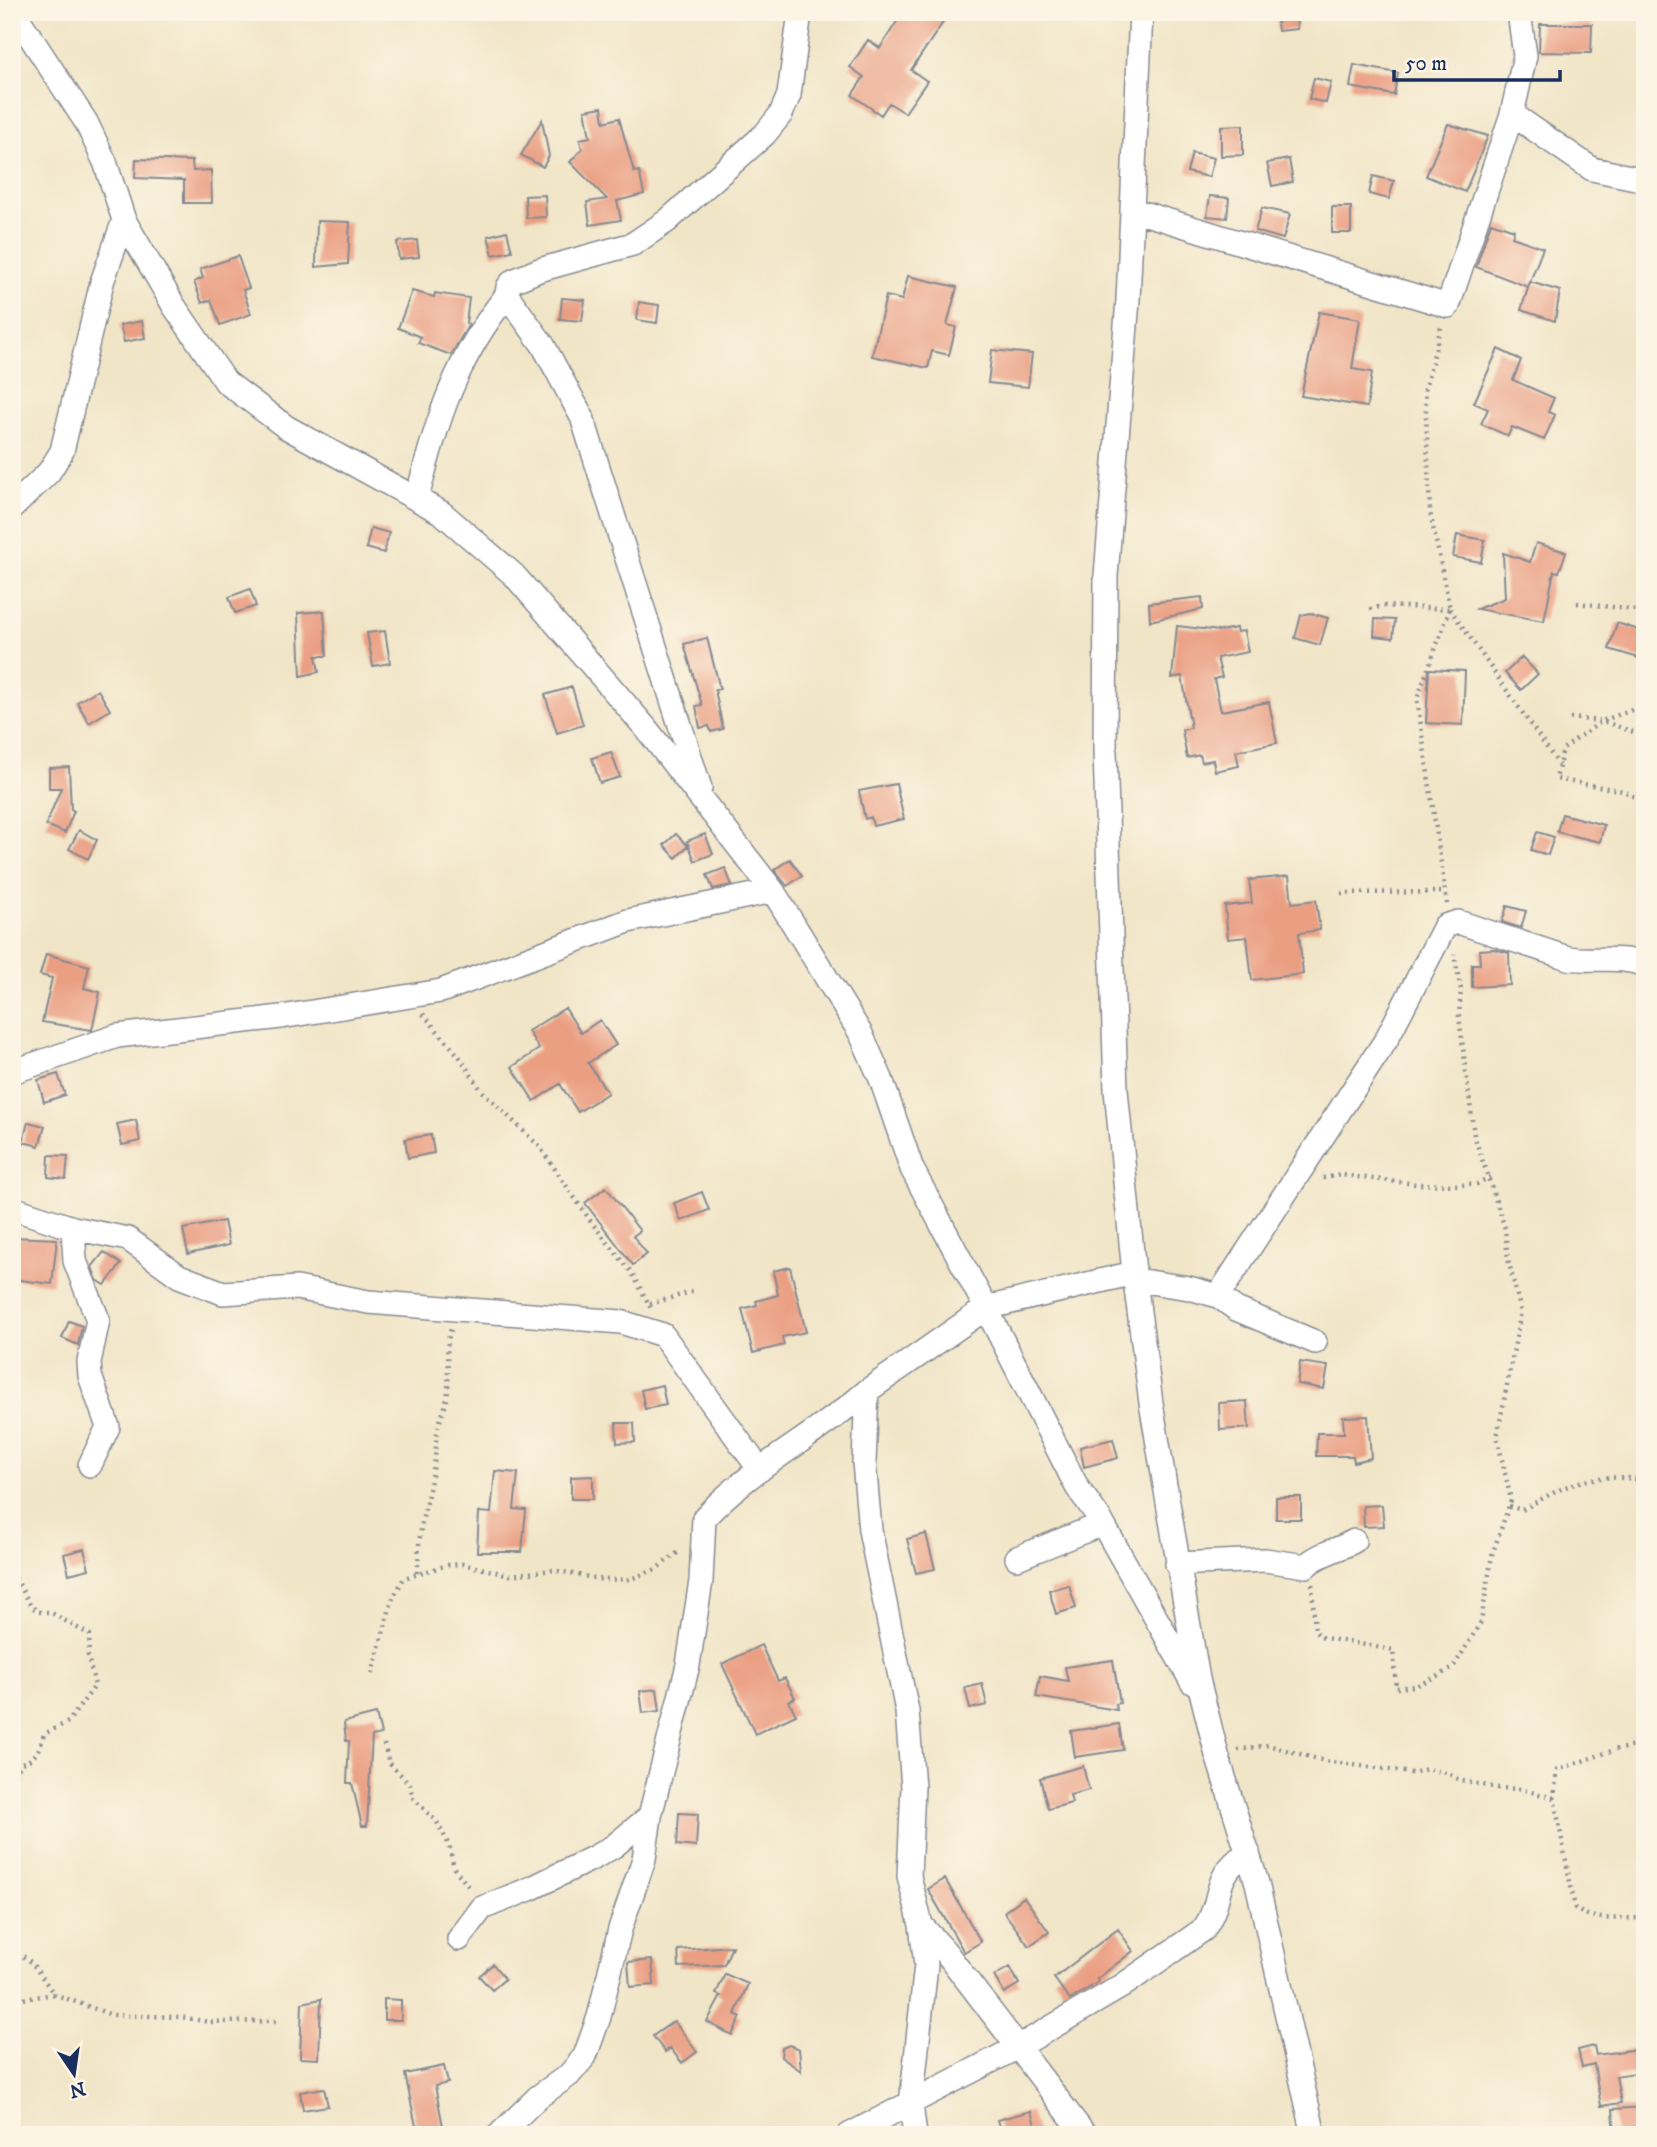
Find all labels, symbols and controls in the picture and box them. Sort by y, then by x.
scale bar [1394,38,1561,82]
text: 50 m [1405,51,1447,77]
north arrow [38,2038,108,2108]
text: N [67,2076,88,2102]

